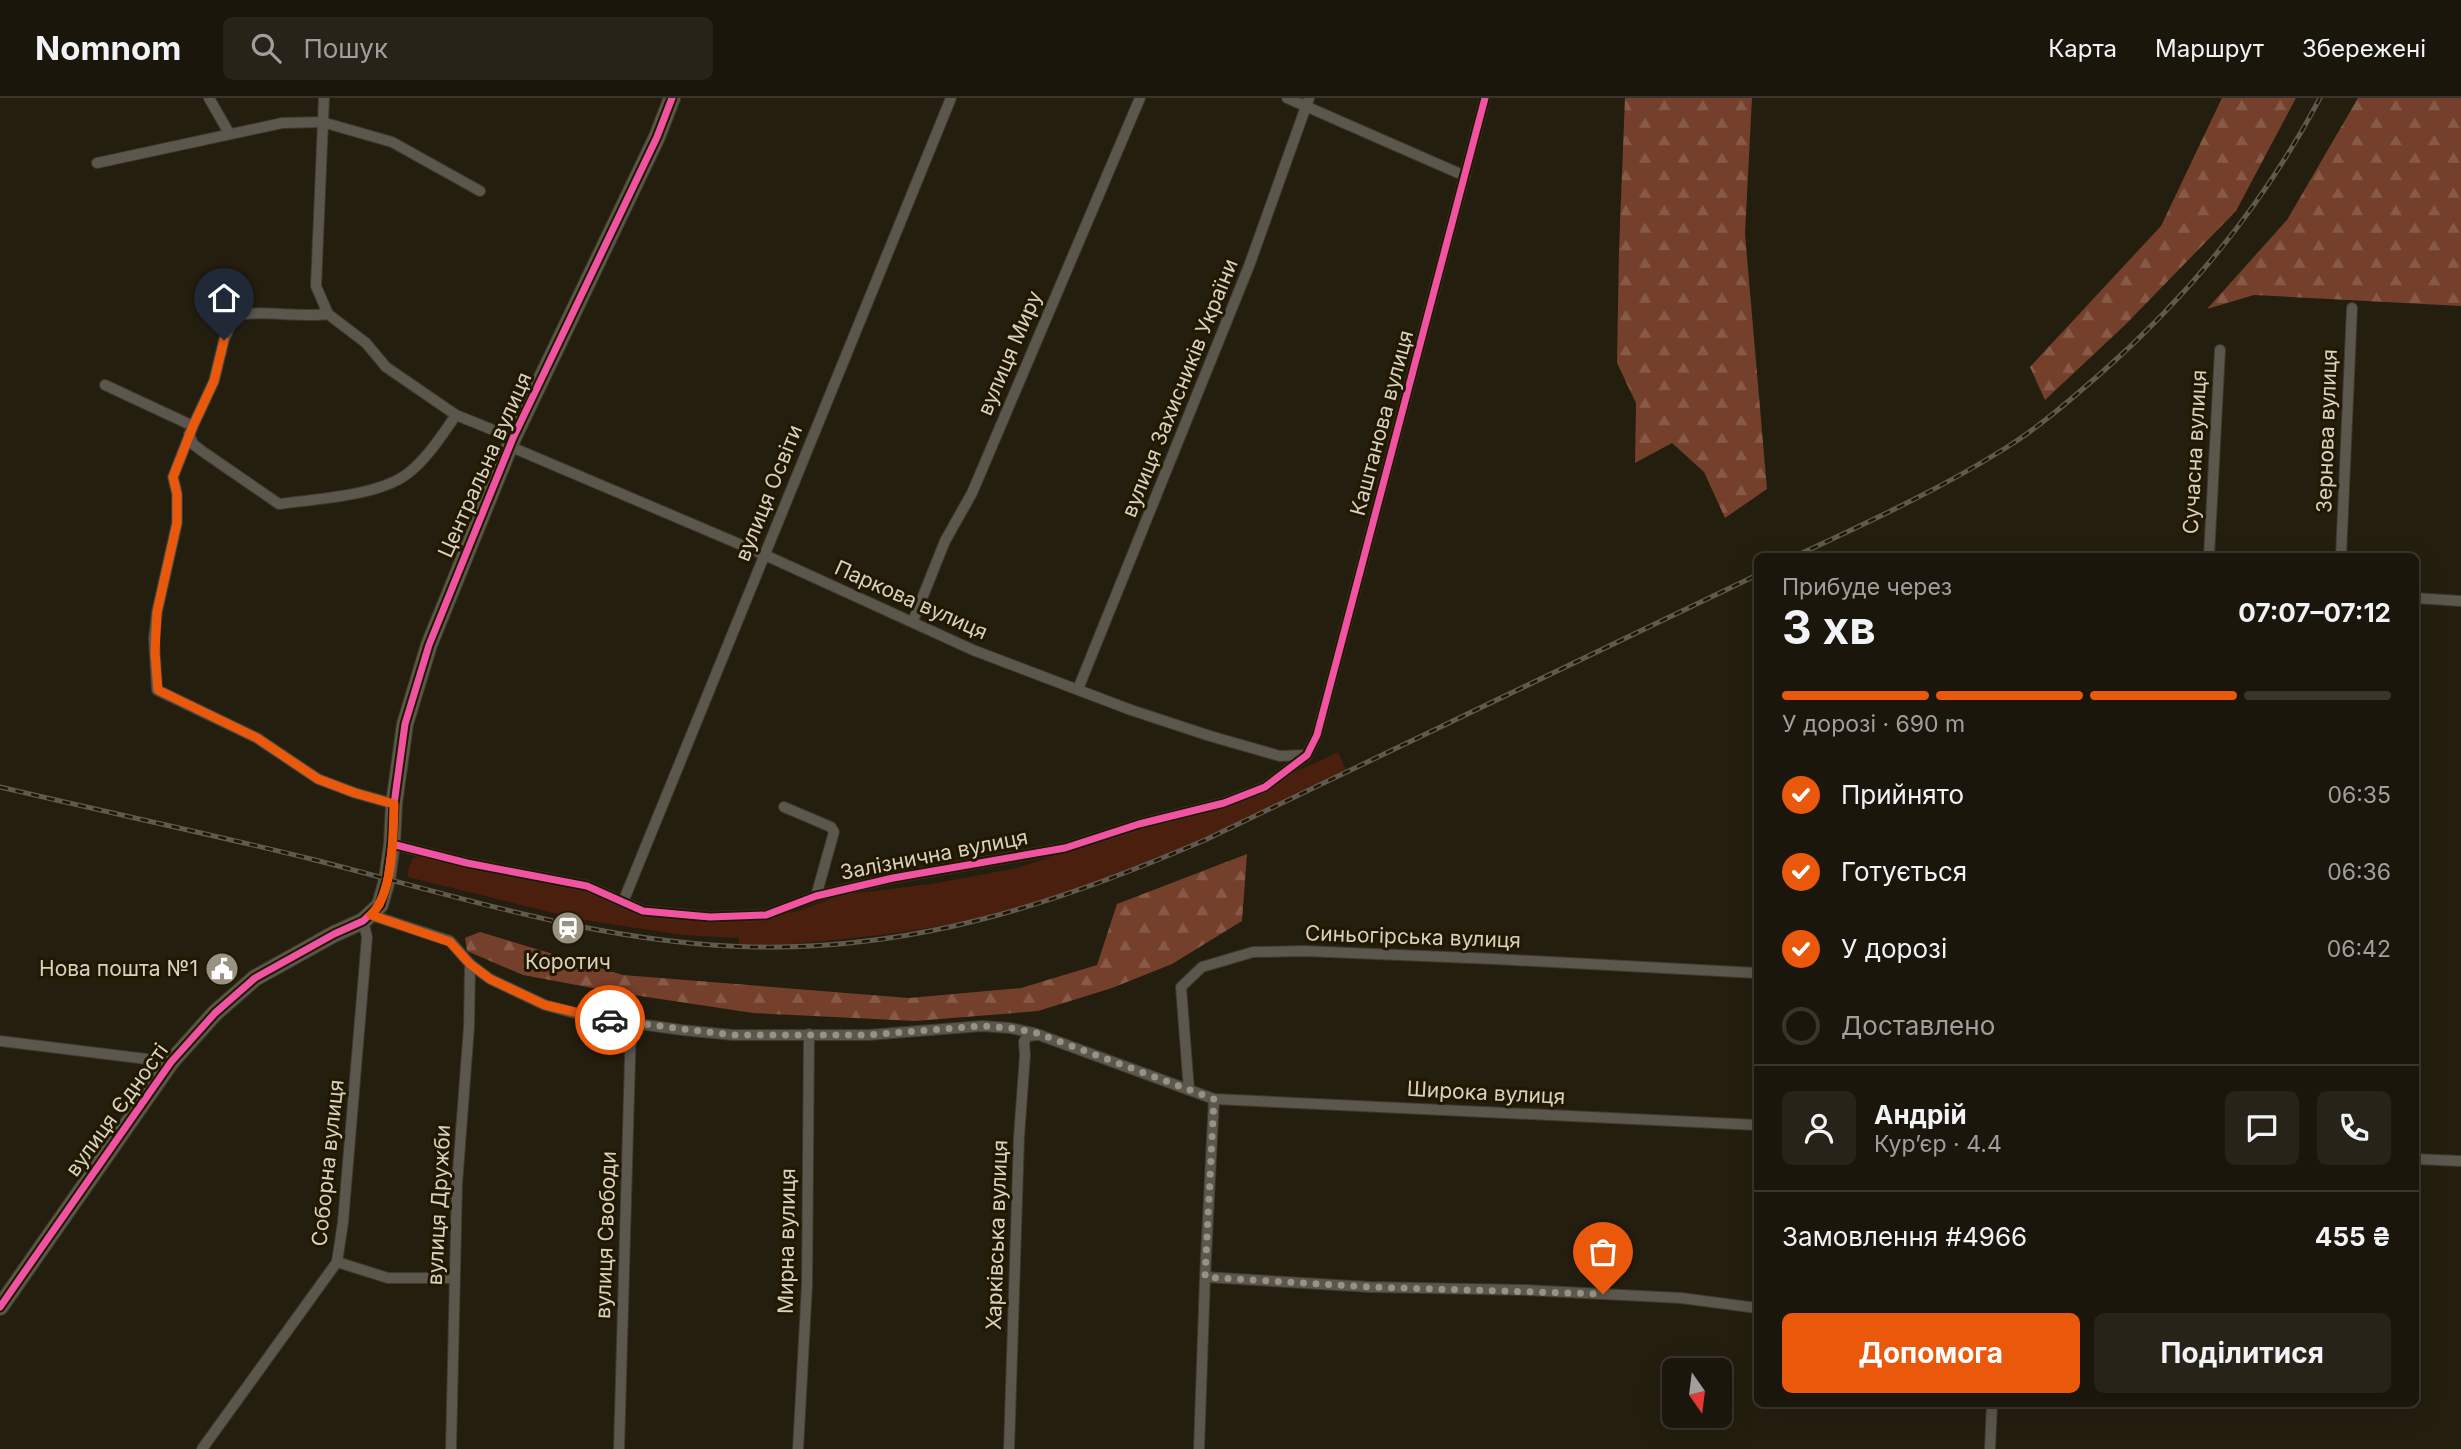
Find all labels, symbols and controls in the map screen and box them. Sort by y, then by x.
search box [223,17,713,80]
text: Nomnom [35,28,181,68]
icon: search [247,29,285,67]
text: Пошук [303,33,388,64]
text: Карта [2048,34,2117,63]
text: Маршрут [2155,34,2264,63]
text: Збережені [2302,34,2426,63]
street label: вулиця Захисників України [1116,255,1243,521]
pin [194,268,254,340]
icon: home [205,279,243,317]
street label: вулиця Миру [972,287,1047,419]
street label: Каштанова вулиця [1345,328,1418,518]
street label: Зернова вулиця [2311,349,2342,513]
street label: Центральна вулиця [432,368,537,561]
street label: Сучасна вулиця [2178,369,2211,535]
street label: вулиця Освіти [730,421,807,565]
street label: Паркова вулиця [831,555,992,644]
text: Прибуде через [1782,573,1952,601]
text: 07:07–07:12 [2238,597,2391,628]
text: 3 хв [1782,599,1876,655]
text: У дорозі · 690 m [1782,710,1965,738]
icon: check [1782,776,1820,814]
text: Прийнято [1841,779,1964,810]
text: 06:35 [2327,781,2391,809]
street label: Залізнична вулиця [838,824,1030,885]
icon: check [1782,853,1820,891]
text: Готується [1841,856,1967,887]
text: 06:36 [2327,858,2391,886]
station icon: Коротич [549,909,587,947]
street label: Синьогірська вулиця [1305,920,1521,953]
icon: check [1782,930,1820,968]
text: У дорозі [1841,933,1947,964]
text: 06:42 [2327,935,2391,963]
place label: Коротич [525,949,611,974]
public building icon: Нова пошта №1 [203,950,241,988]
place label: Нова пошта №1 [39,956,198,981]
courier [575,985,645,1055]
icon: car [591,1001,629,1039]
text: Доставлено [1841,1010,1995,1041]
street label: вулиця Єдності [60,1038,173,1181]
street label: Широка вулиця [1406,1076,1566,1109]
street label: Соборна вулиця [306,1078,349,1247]
button: person [1782,1091,1856,1165]
button: chat [2225,1091,2299,1165]
button: phone [2317,1091,2391,1165]
text: Андрій [1874,1099,1967,1130]
street label: вулиця Дружби [422,1124,455,1286]
text: Кур’єр · 4.4 [1874,1130,2002,1158]
street label: Харківська вулиця [981,1139,1012,1331]
street label: вулиця Свободи [590,1151,621,1319]
street label: Мирна вулиця [773,1168,800,1314]
text: Замовлення #4966 [1782,1221,2027,1252]
text: 455 ₴ [2315,1221,2391,1252]
pin [1573,1222,1633,1294]
icon: bag [1584,1233,1622,1271]
button: Допомога [1782,1313,2080,1393]
button: Поділитися [2094,1313,2391,1393]
north arrow [1662,1358,1732,1428]
map controls [1662,1358,1732,1428]

